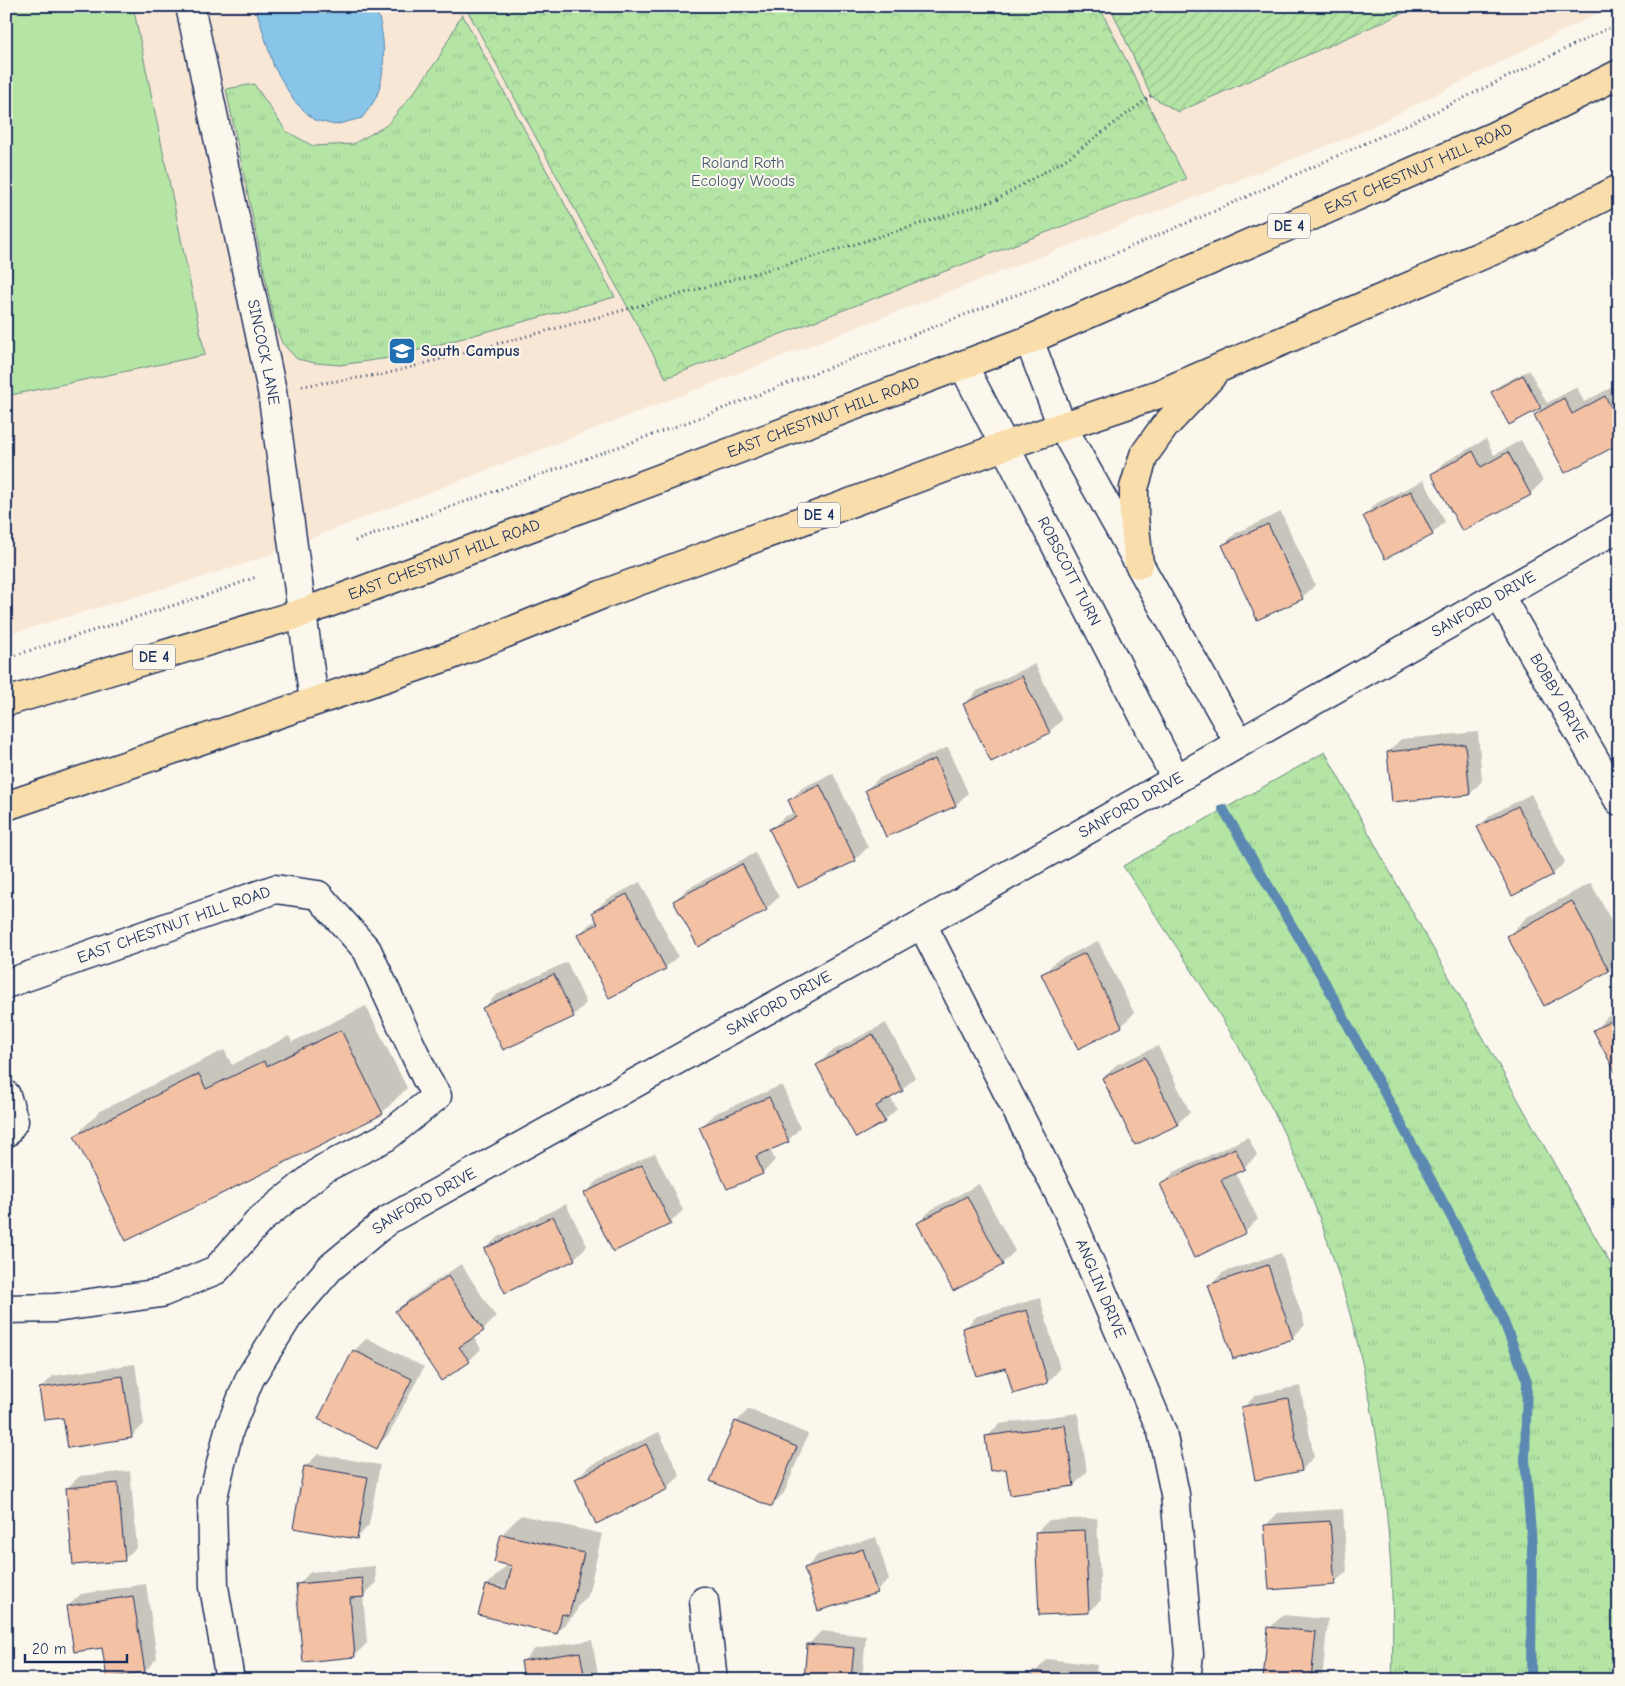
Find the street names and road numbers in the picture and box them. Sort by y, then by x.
street label: EAST CHESTNUT HILL ROAD [1322,119,1515,218]
road number: DE 4 [1268,214,1310,238]
street label: SINCOCK LANE [244,298,283,407]
street label: EAST CHESTNUT HILL ROAD [725,373,922,461]
road number: DE 4 [798,502,840,528]
street label: ROBSCOTT TURN [1034,514,1105,629]
street label: EAST CHESTNUT HILL ROAD [346,515,543,604]
street label: SANFORD DRIVE [1428,567,1539,641]
road number: DE 4 [133,644,175,670]
street label: BOBBY DRIVE [1526,650,1592,745]
street label: SANFORD DRIVE [1076,768,1186,842]
street label: EAST CHESTNUT HILL ROAD [75,882,273,967]
street label: SANFORD DRIVE [723,967,835,1040]
street label: SANFORD DRIVE [369,1164,480,1238]
street label: ANGLIN DRIVE [1072,1236,1130,1341]

